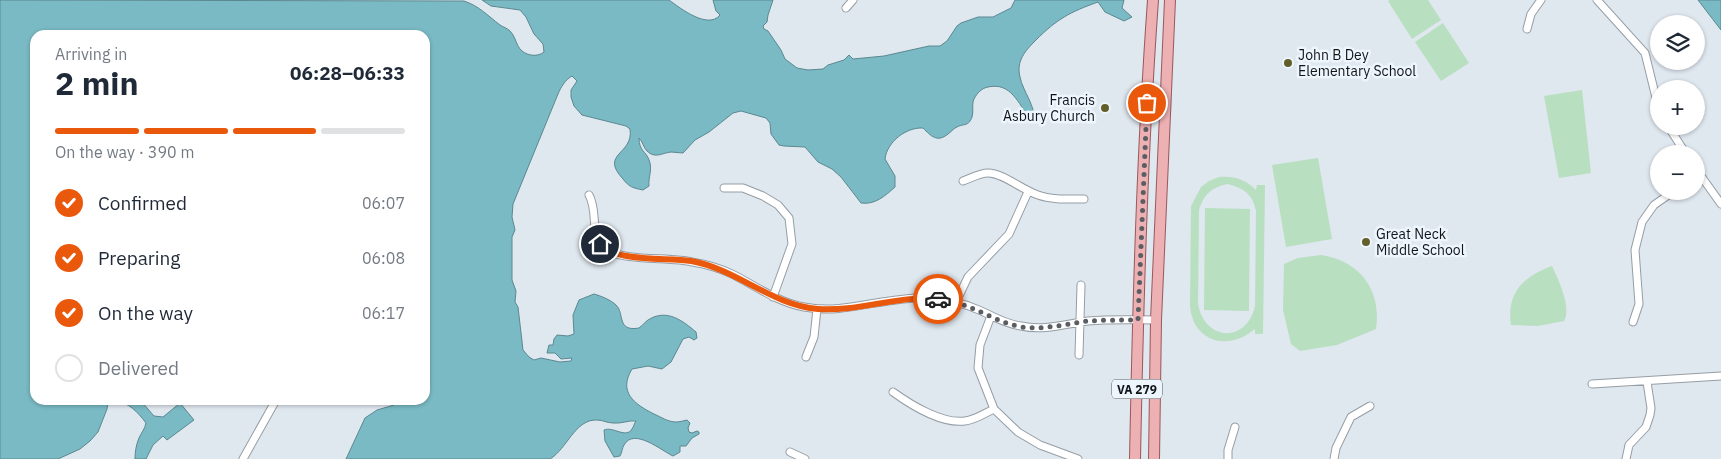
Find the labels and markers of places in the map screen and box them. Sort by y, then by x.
place label: John B Dey Elementary School [1298,46,1416,80]
marker: John B Dey Elementary School [1282,57,1294,69]
pin [1126,82,1168,124]
place label: Francis Asbury Church [1003,91,1095,125]
marker: Francis Asbury Church [1099,102,1111,114]
pin [579,223,621,265]
place label: Great Neck Middle School [1376,225,1465,259]
marker: Great Neck Middle School [1360,236,1372,248]

